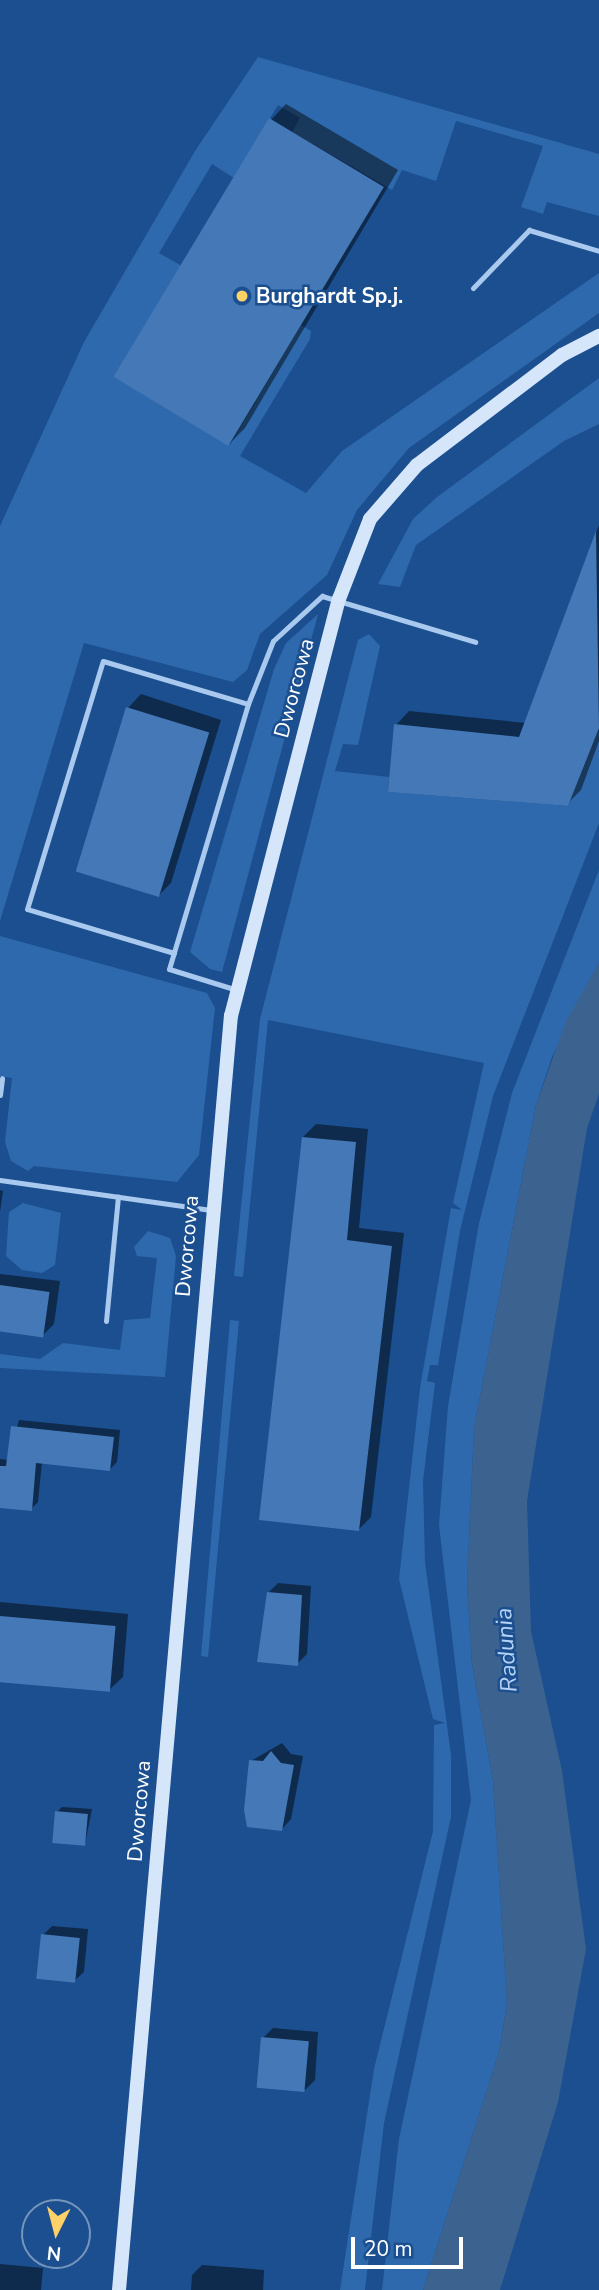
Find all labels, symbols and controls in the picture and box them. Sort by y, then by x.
place label: Burghardt Sp.j. [256,283,403,309]
marker: Burghardt Sp.j. [234,288,250,304]
street label: Dworcowa [269,636,319,740]
street label: Dworcowa [170,1194,204,1298]
water label: Radunia [490,1607,524,1693]
street label: Dworcowa [122,1759,156,1863]
north arrow [21,2199,91,2269]
scale bar [354,2224,466,2268]
text: 20 m [364,2235,413,2263]
text: N [46,2239,62,2267]

